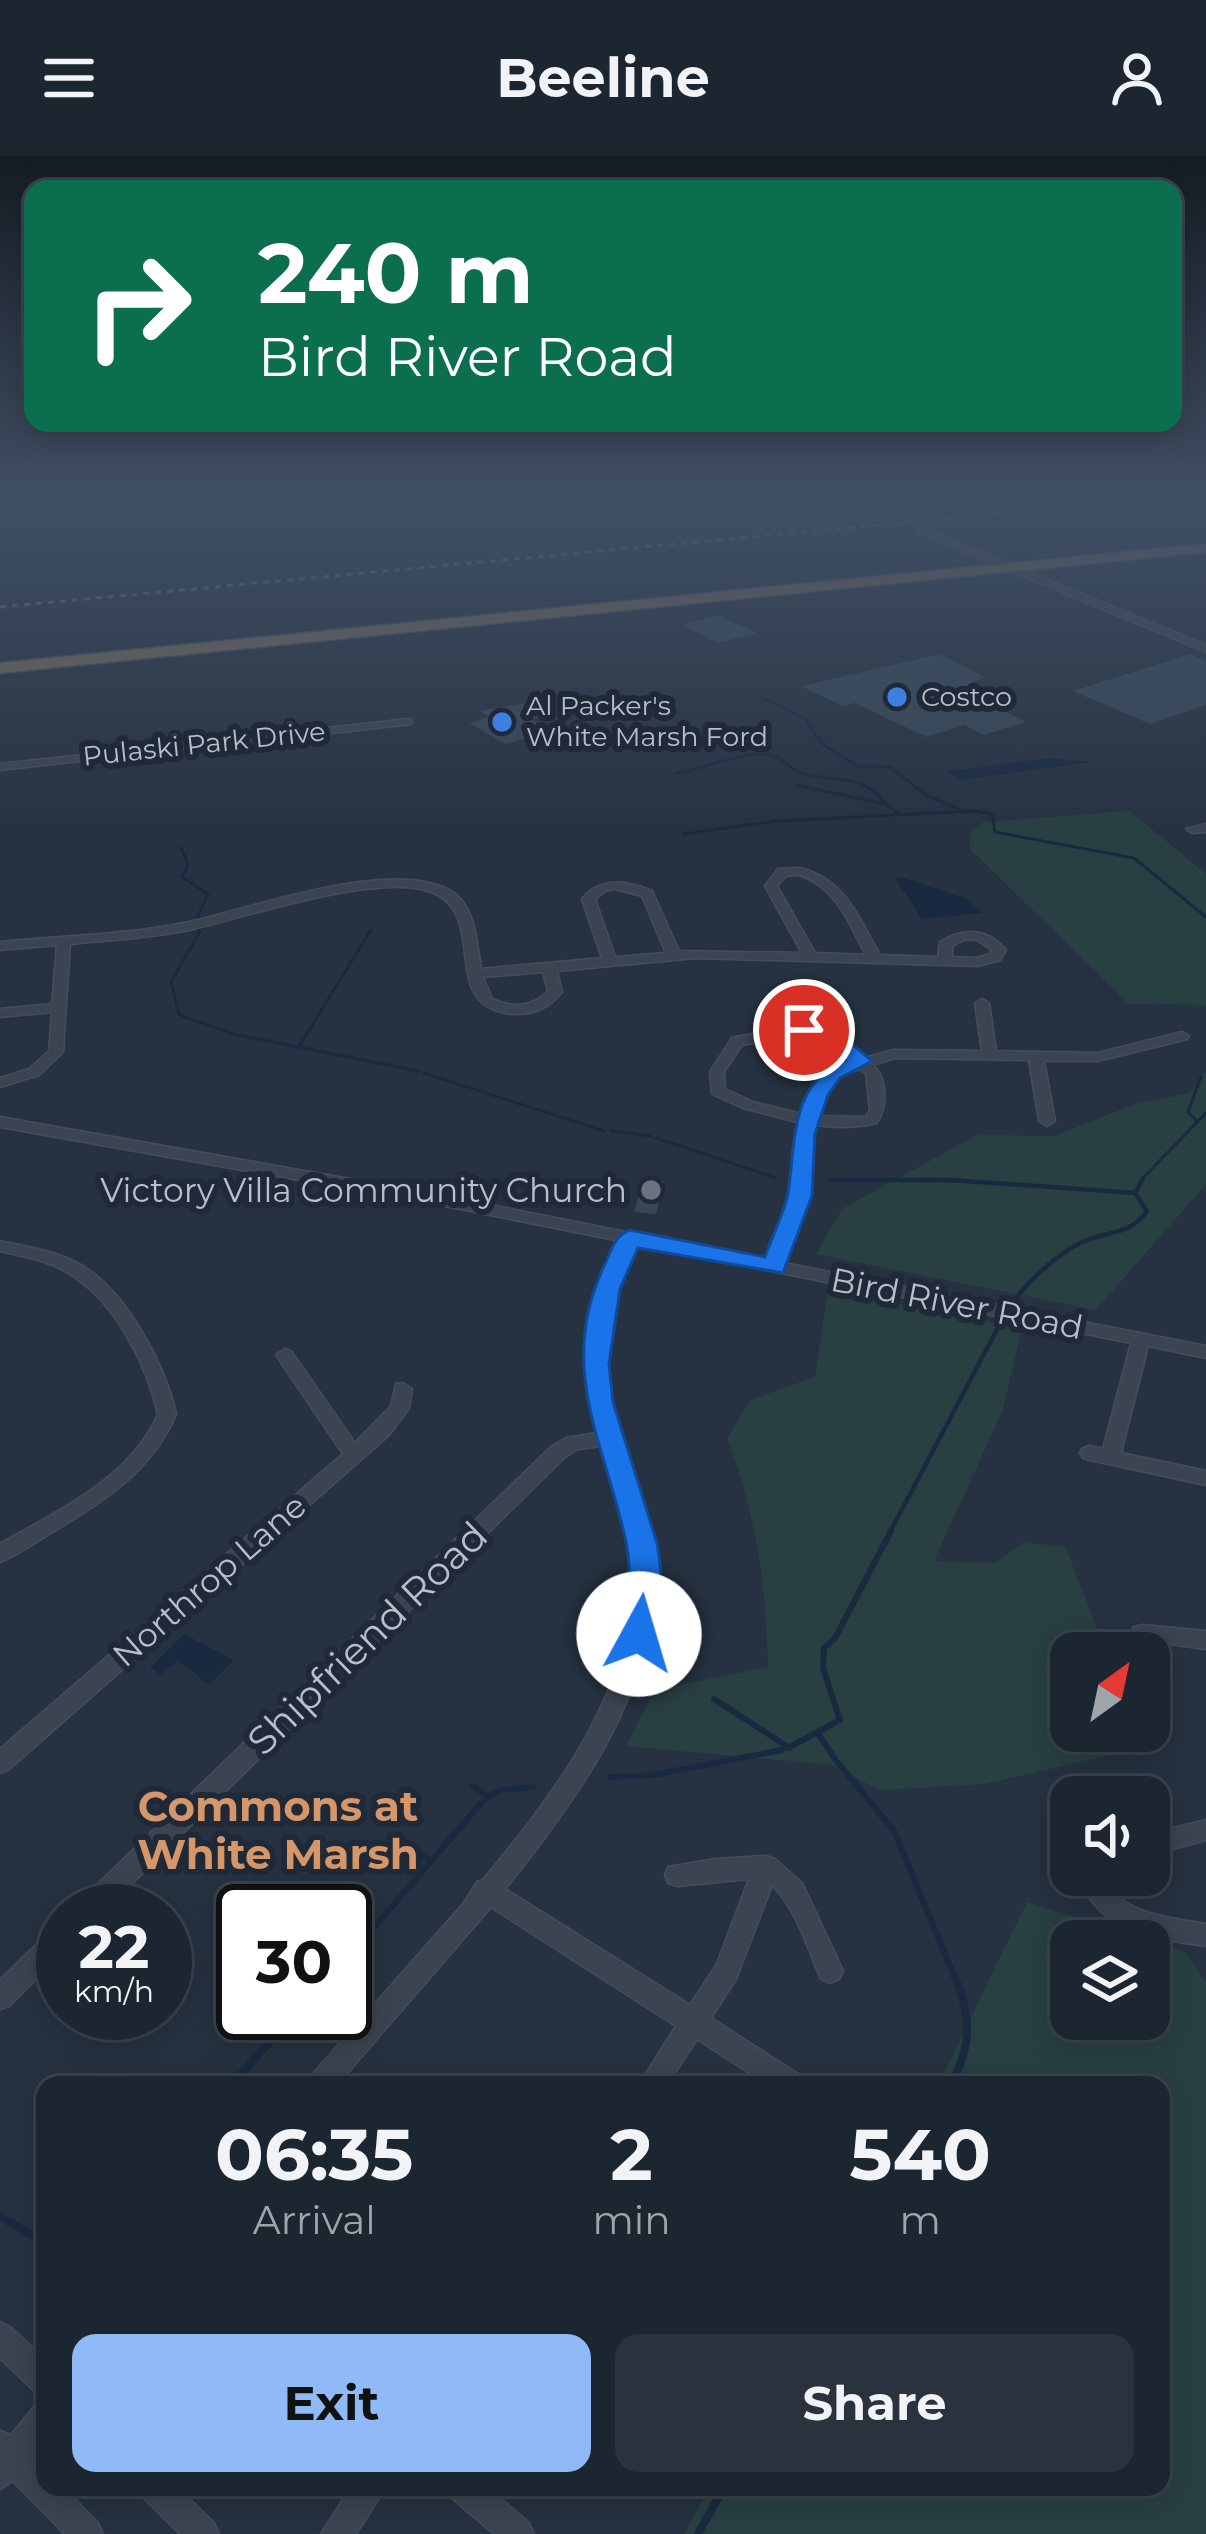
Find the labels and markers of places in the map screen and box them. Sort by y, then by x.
place label: Costco [921,680,1012,713]
marker: Costco [884,684,910,710]
place label: Al Packer's White Marsh Ford [526,689,768,753]
marker: Al Packer's White Marsh Ford [489,709,515,735]
pin [753,979,855,1081]
place label: Victory Villa Community Church [100,1170,627,1210]
marker: Victory Villa Community Church [638,1177,664,1203]

